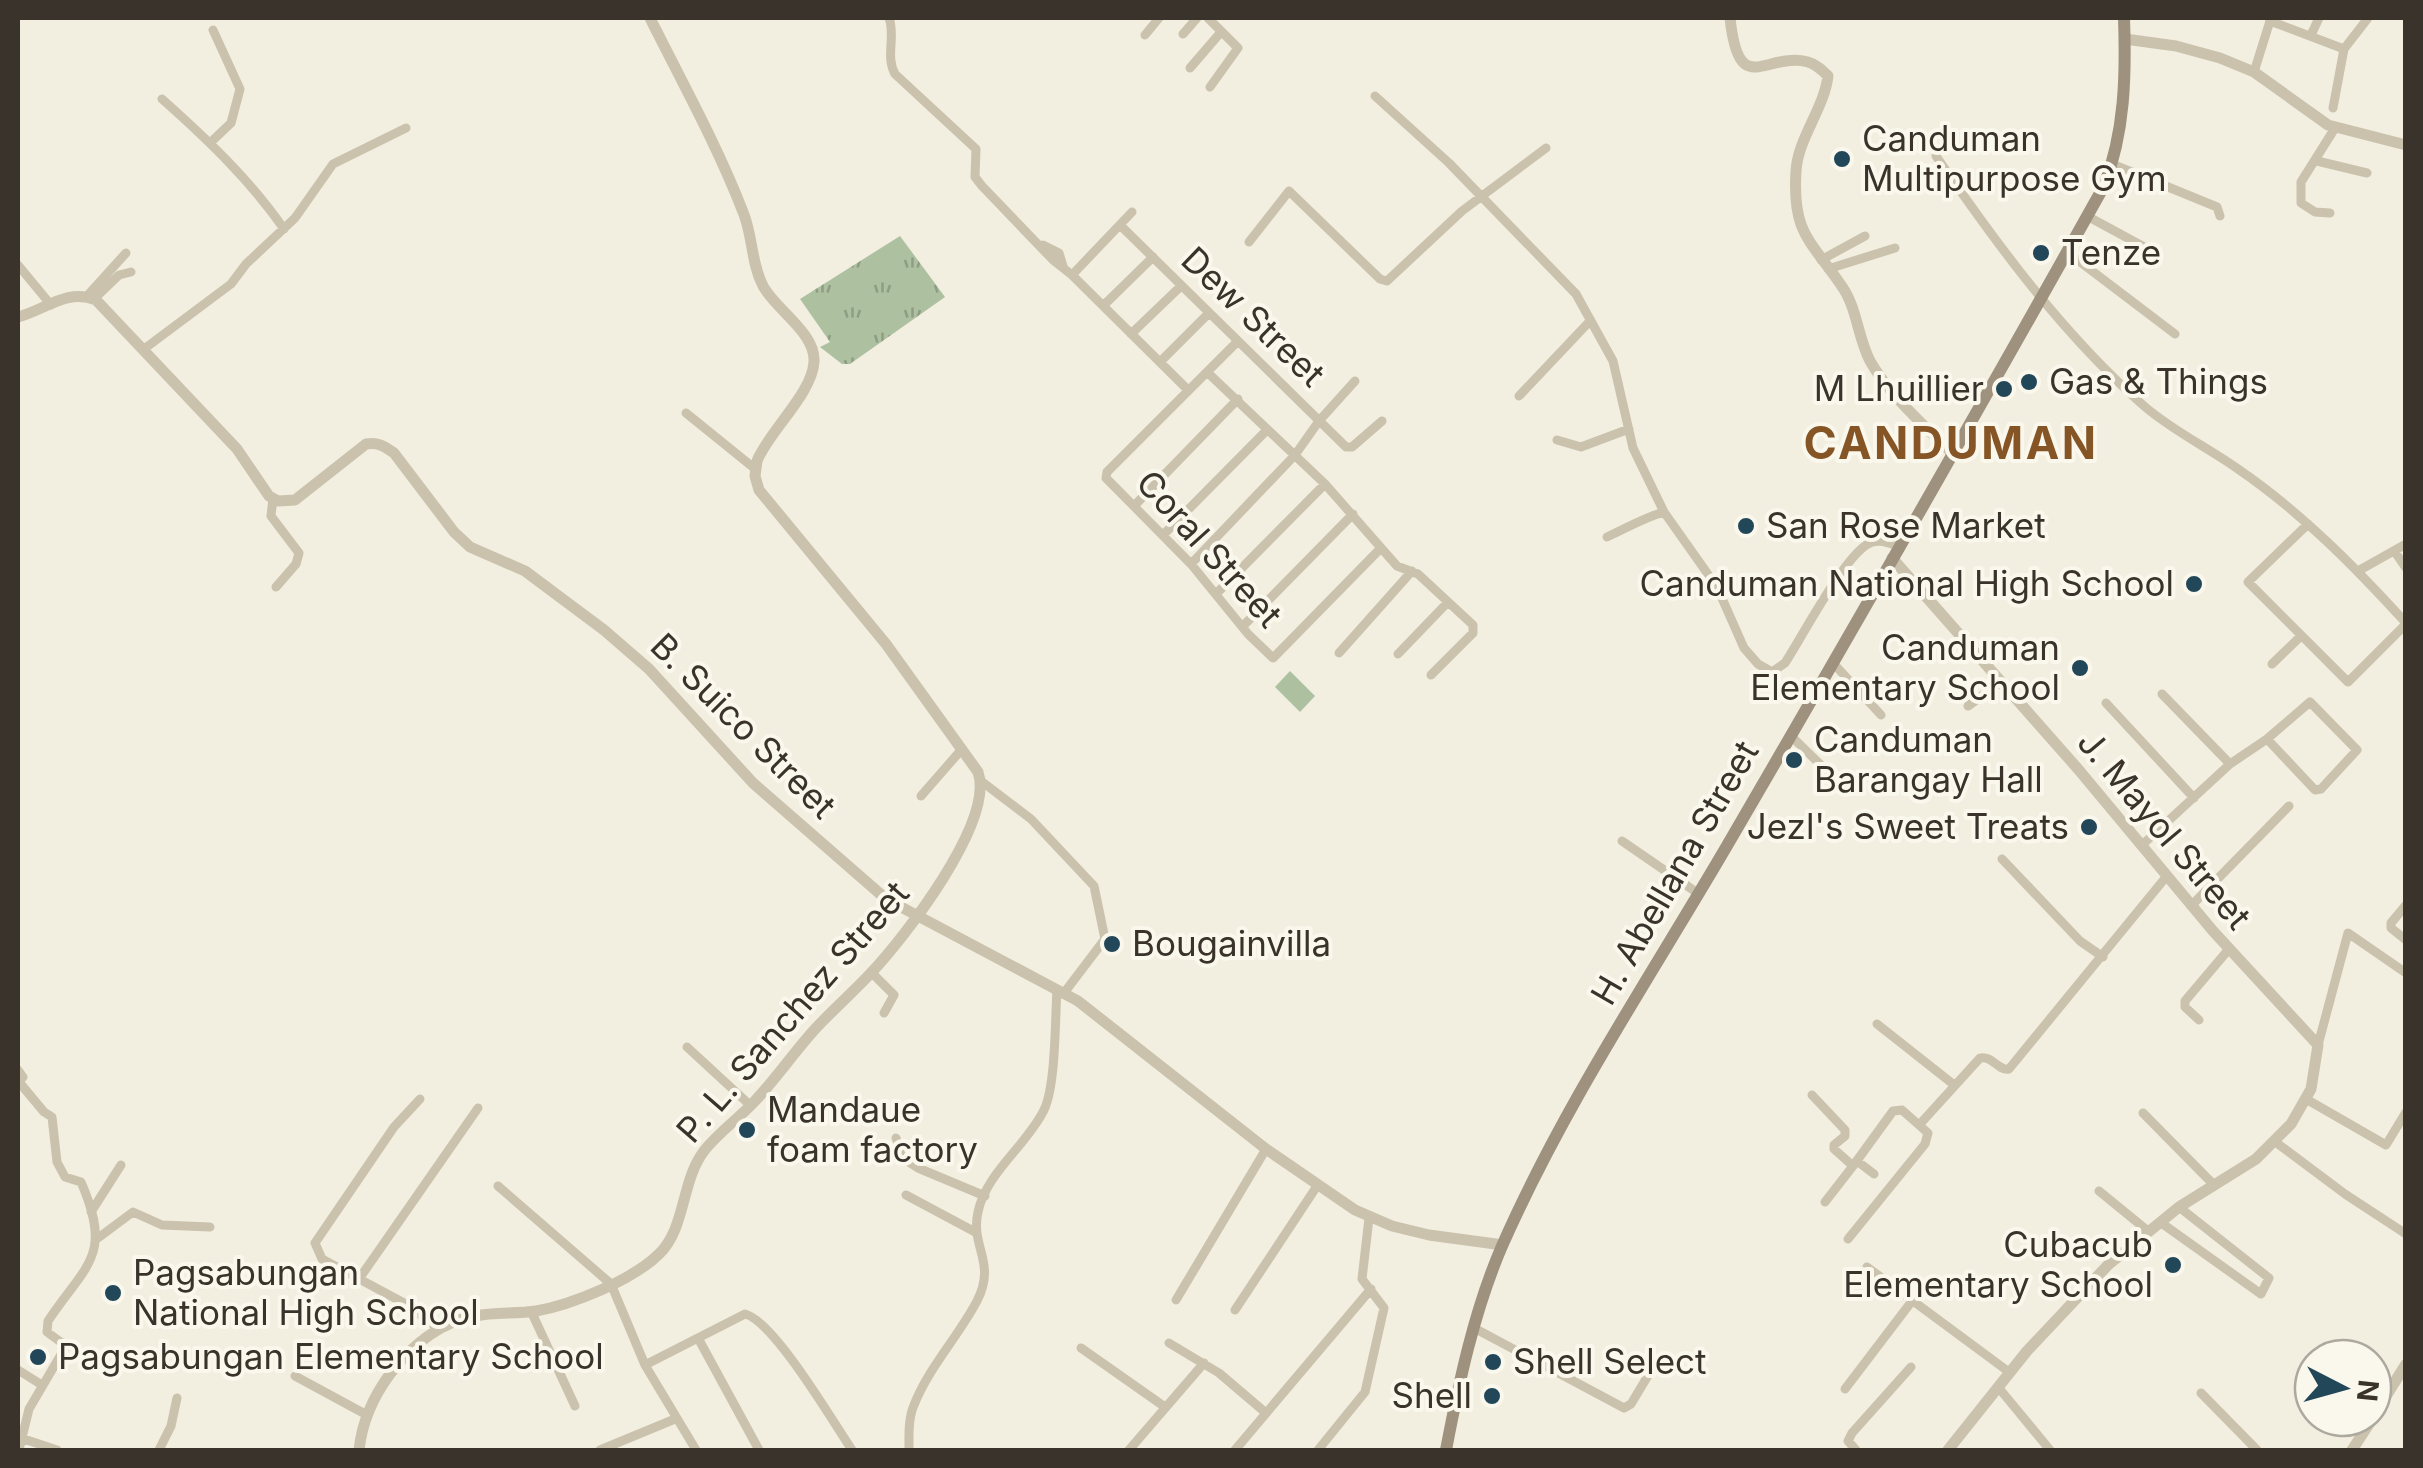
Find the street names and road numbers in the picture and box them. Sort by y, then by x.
street label: Dew Street [1174,238,1334,395]
street label: Coral Street [1128,461,1291,635]
street label: B. Suico Street [643,624,845,826]
street label: J. Mayol Street [2069,721,2260,937]
street label: H. Abellana Street [1582,733,1767,1012]
street label: P. L. Sanchez Street [667,872,917,1150]

